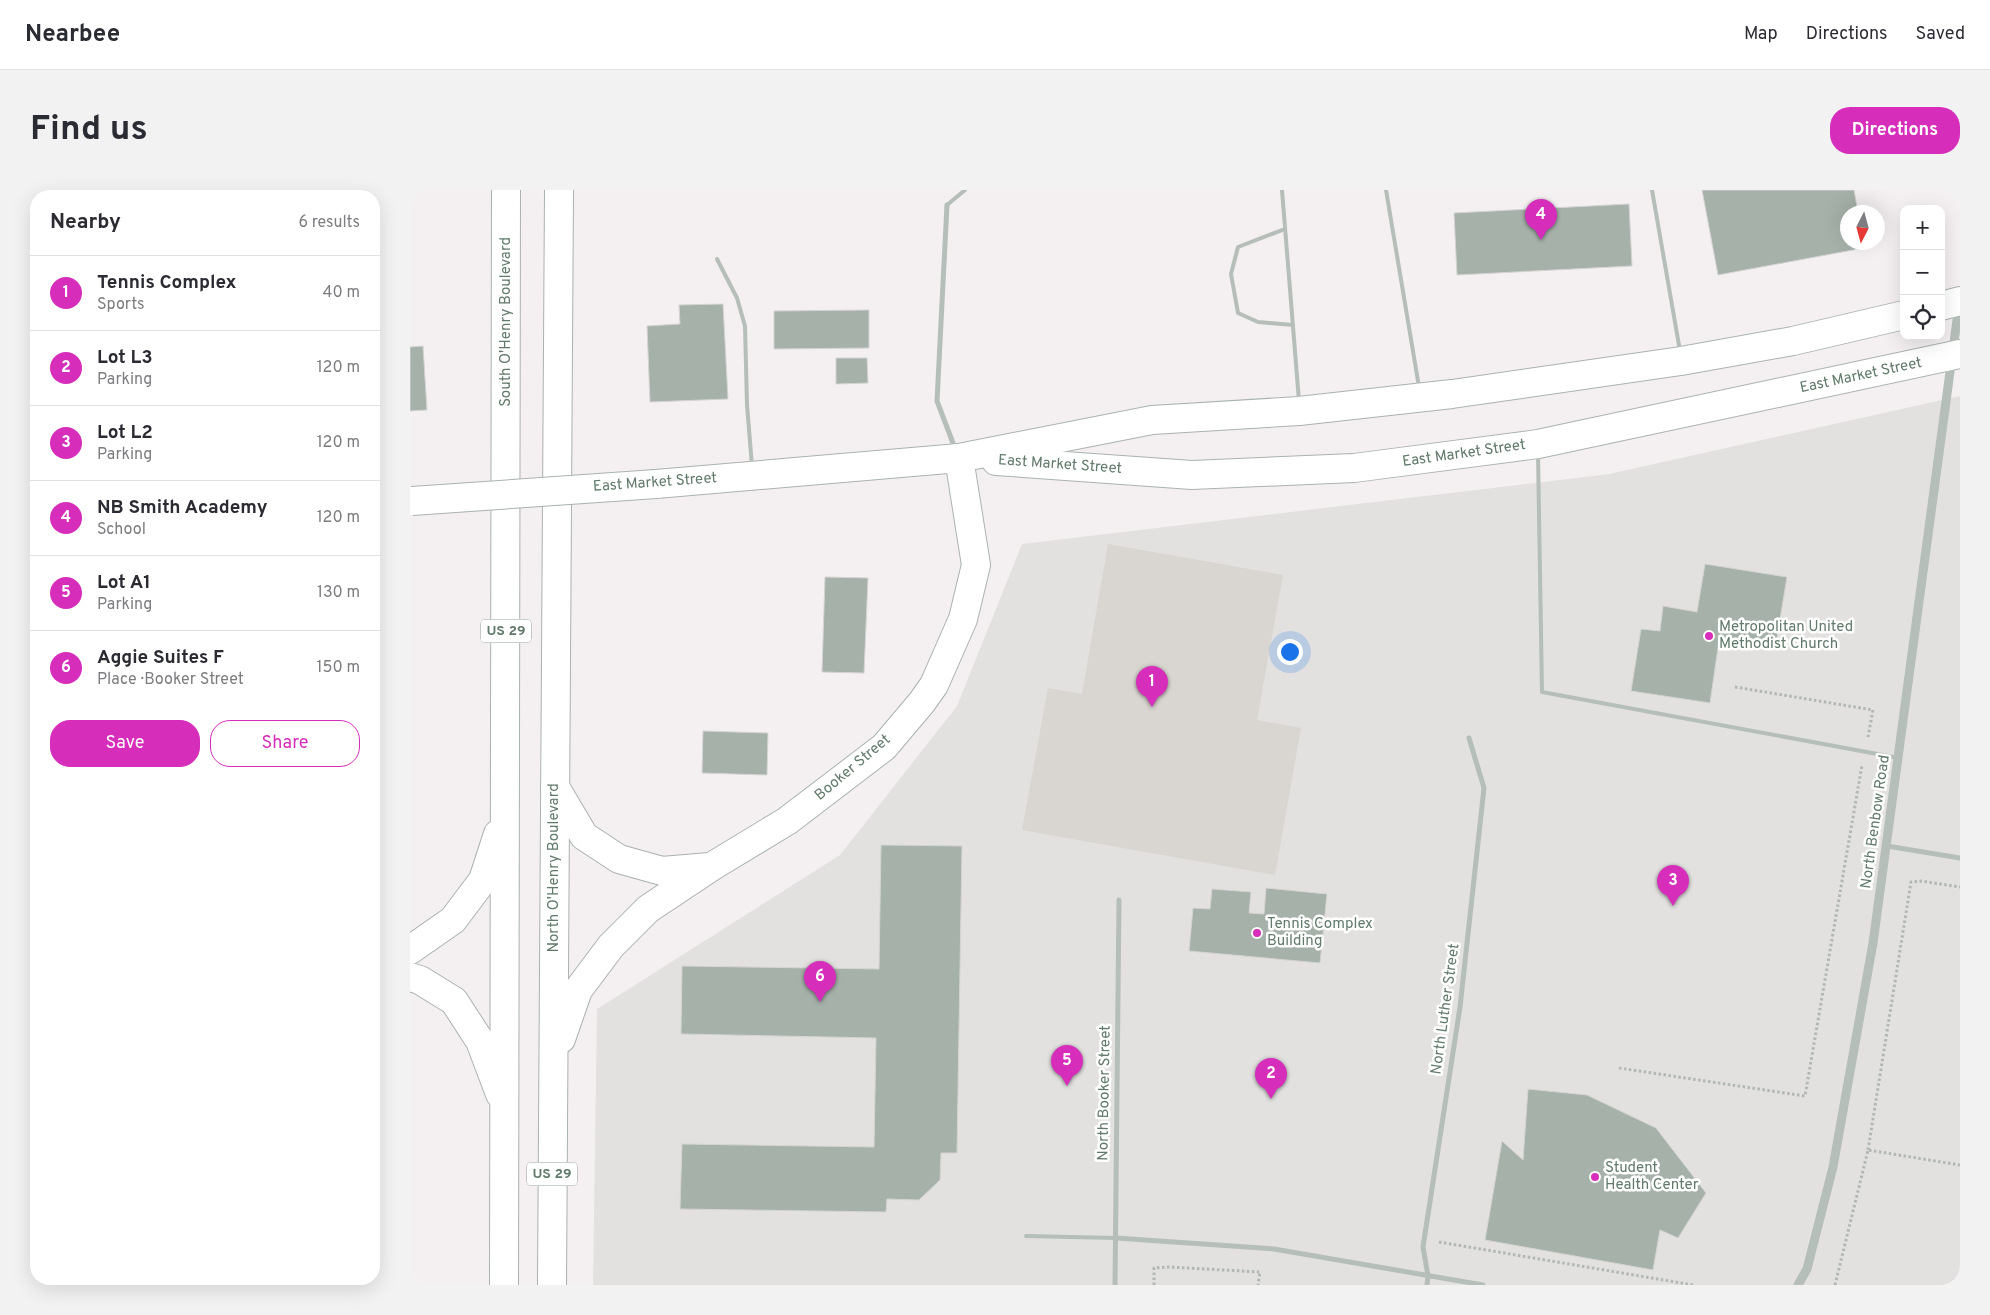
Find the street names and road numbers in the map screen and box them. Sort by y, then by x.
street label: South O'Henry Boulevard [497,237,516,407]
street label: East Market Street [1798,354,1924,398]
street label: East Market Street [1401,436,1527,472]
street label: East Market Street [997,451,1123,479]
street label: East Market Street [592,469,718,497]
road number: US 29 [481,620,531,642]
street label: Booker Street [811,731,895,805]
street label: North Benbow Road [1857,754,1895,890]
street label: North O'Henry Boulevard [545,783,564,953]
street label: North Luther Street [1427,942,1465,1076]
street label: North Booker Street [1094,1025,1116,1161]
road number: US 29 [527,1162,577,1186]

